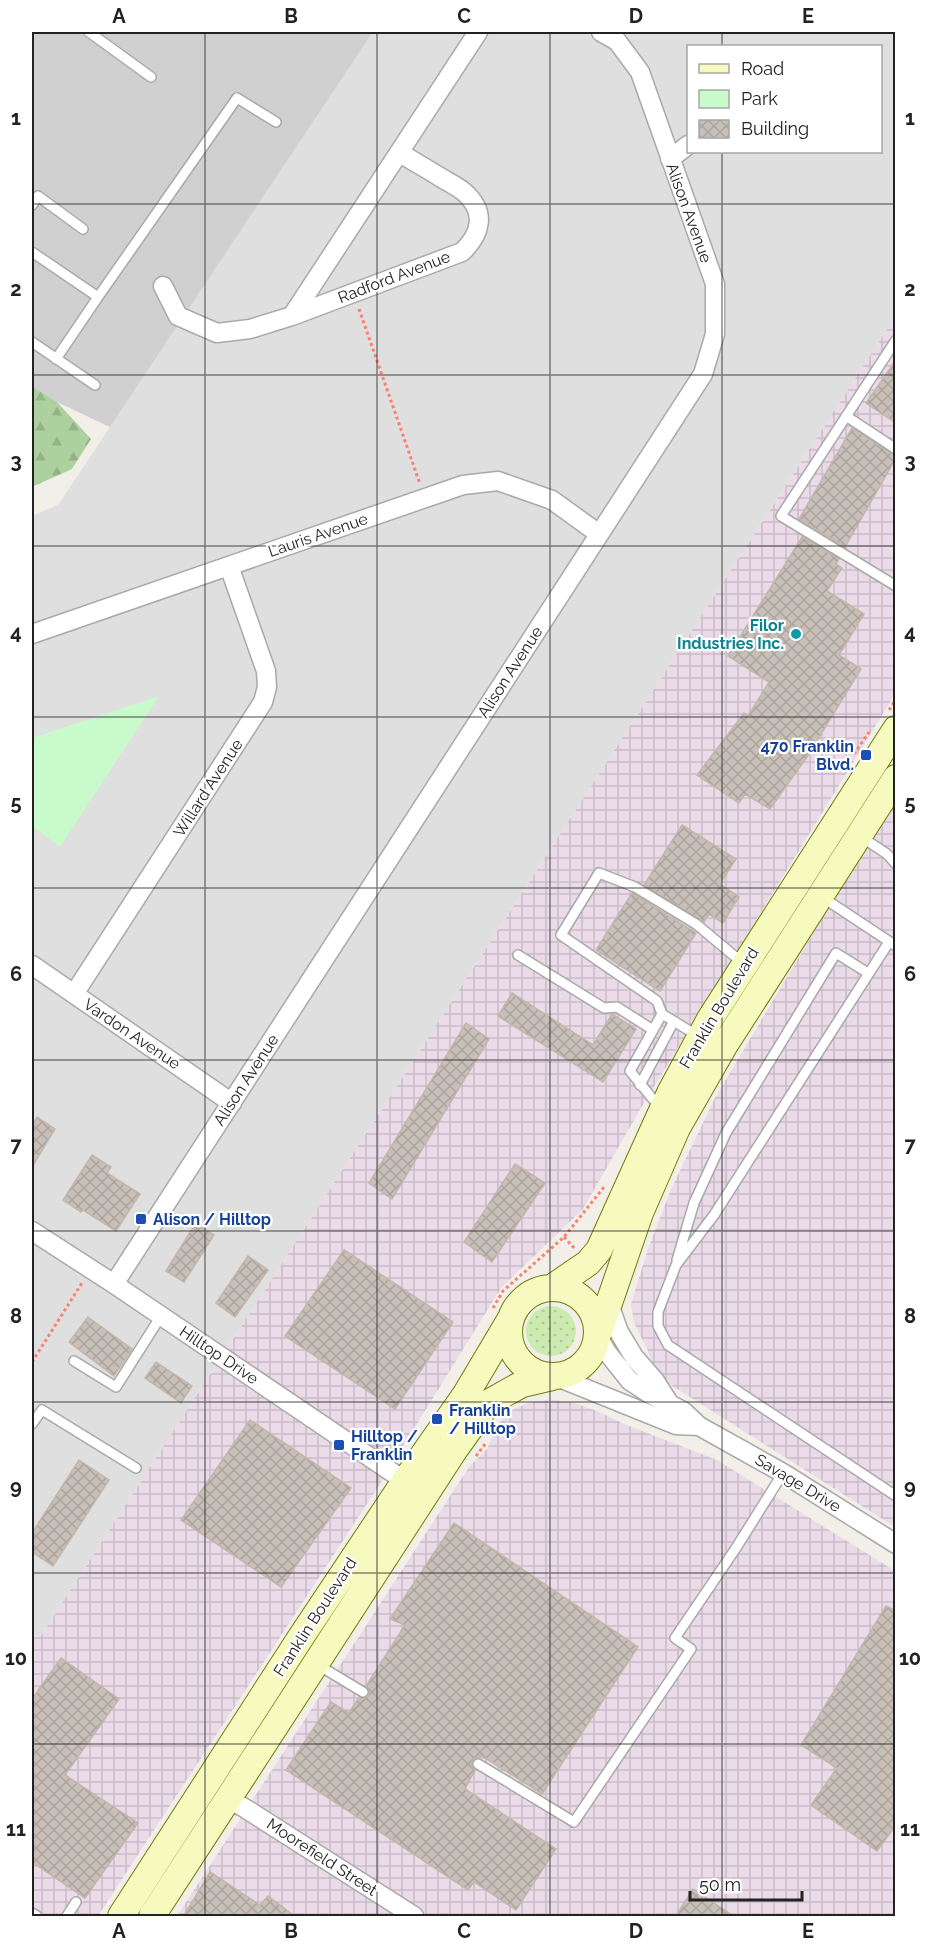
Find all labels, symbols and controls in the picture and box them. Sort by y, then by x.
text: A [112,4,126,28]
text: B [284,4,298,28]
text: C [457,4,471,28]
text: D [629,4,643,28]
text: E [802,4,814,28]
legend [687,45,882,153]
text: Road [741,58,784,79]
text: Park [741,88,778,109]
text: 1 [11,106,21,130]
text: 1 [905,106,915,130]
text: Building [741,118,809,139]
street label: Alison Avenue [662,160,716,266]
street label: Radford Avenue [335,247,453,307]
text: 2 [10,277,22,301]
text: 2 [904,277,916,301]
text: 3 [10,449,22,473]
text: 3 [904,449,916,473]
street label: Lauris Avenue [266,509,370,561]
place label: Filor Industries Inc. [677,616,784,653]
text: 4 [10,620,22,644]
text: 4 [904,620,916,644]
street label: Alison Avenue [473,623,547,721]
marker: Filor Industries Inc. [789,627,803,641]
street label: Willard Avenue [169,736,247,840]
place label: 470 Franklin Blvd. [761,737,854,774]
marker: 470 Franklin Blvd. [859,748,873,762]
text: 5 [10,791,22,815]
text: 5 [904,791,916,815]
street label: Franklin Boulevard [675,944,763,1072]
text: 6 [10,962,22,986]
text: 6 [904,962,916,986]
street label: Vardon Avenue [80,995,184,1073]
street label: Alison Avenue [209,1031,283,1129]
text: 7 [10,1133,22,1157]
text: 7 [904,1133,916,1157]
place label: Alison / Hilltop [153,1210,271,1229]
marker: Alison / Hilltop [134,1212,148,1226]
text: 8 [10,1304,22,1328]
text: 8 [904,1304,916,1328]
street label: Hilltop Drive [176,1322,262,1388]
place label: Franklin / Hilltop [449,1401,516,1438]
marker: Franklin / Hilltop [430,1412,444,1426]
place label: Hilltop / Franklin [351,1427,418,1464]
marker: Hilltop / Franklin [332,1438,346,1452]
street label: Savage Drive [752,1450,844,1516]
text: 9 [10,1475,22,1499]
text: 9 [904,1475,916,1499]
street label: Franklin Boulevard [270,1554,361,1680]
text: 10 [5,1646,27,1670]
text: 10 [899,1646,921,1670]
street label: Moorefield Street [263,1814,381,1900]
text: 11 [6,1817,26,1841]
text: 11 [900,1817,920,1841]
scale bar [690,1864,802,1902]
text: 50 m [699,1874,741,1895]
text: A [112,1919,126,1943]
text: B [284,1919,298,1943]
text: C [457,1919,471,1943]
text: D [629,1919,643,1943]
text: E [802,1919,814,1943]

